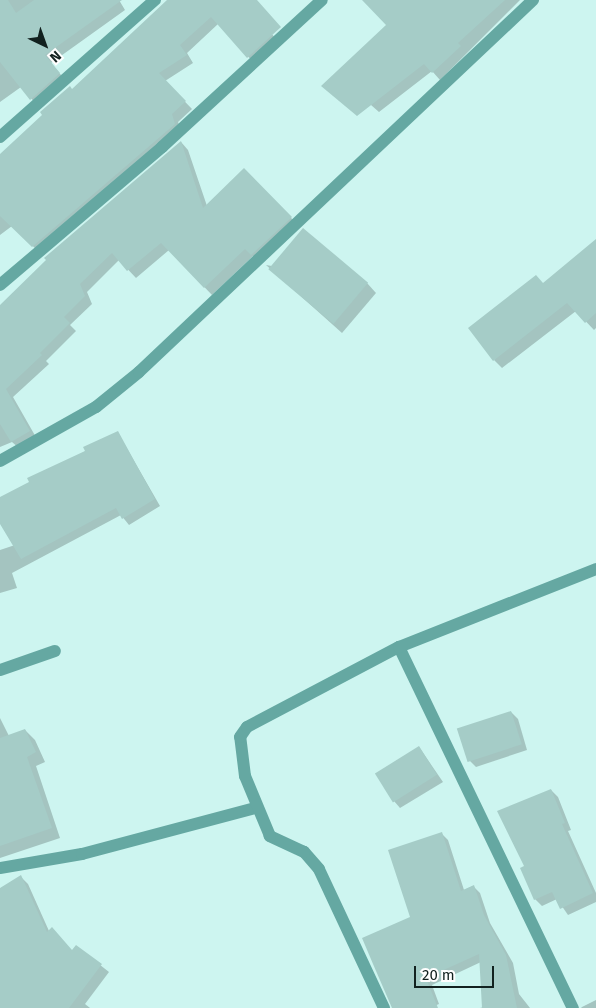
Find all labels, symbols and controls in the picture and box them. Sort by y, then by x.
north arrow [20,20,70,70]
text: N [46,47,65,66]
scale bar [416,956,496,988]
text: 20 m [422,966,455,984]

